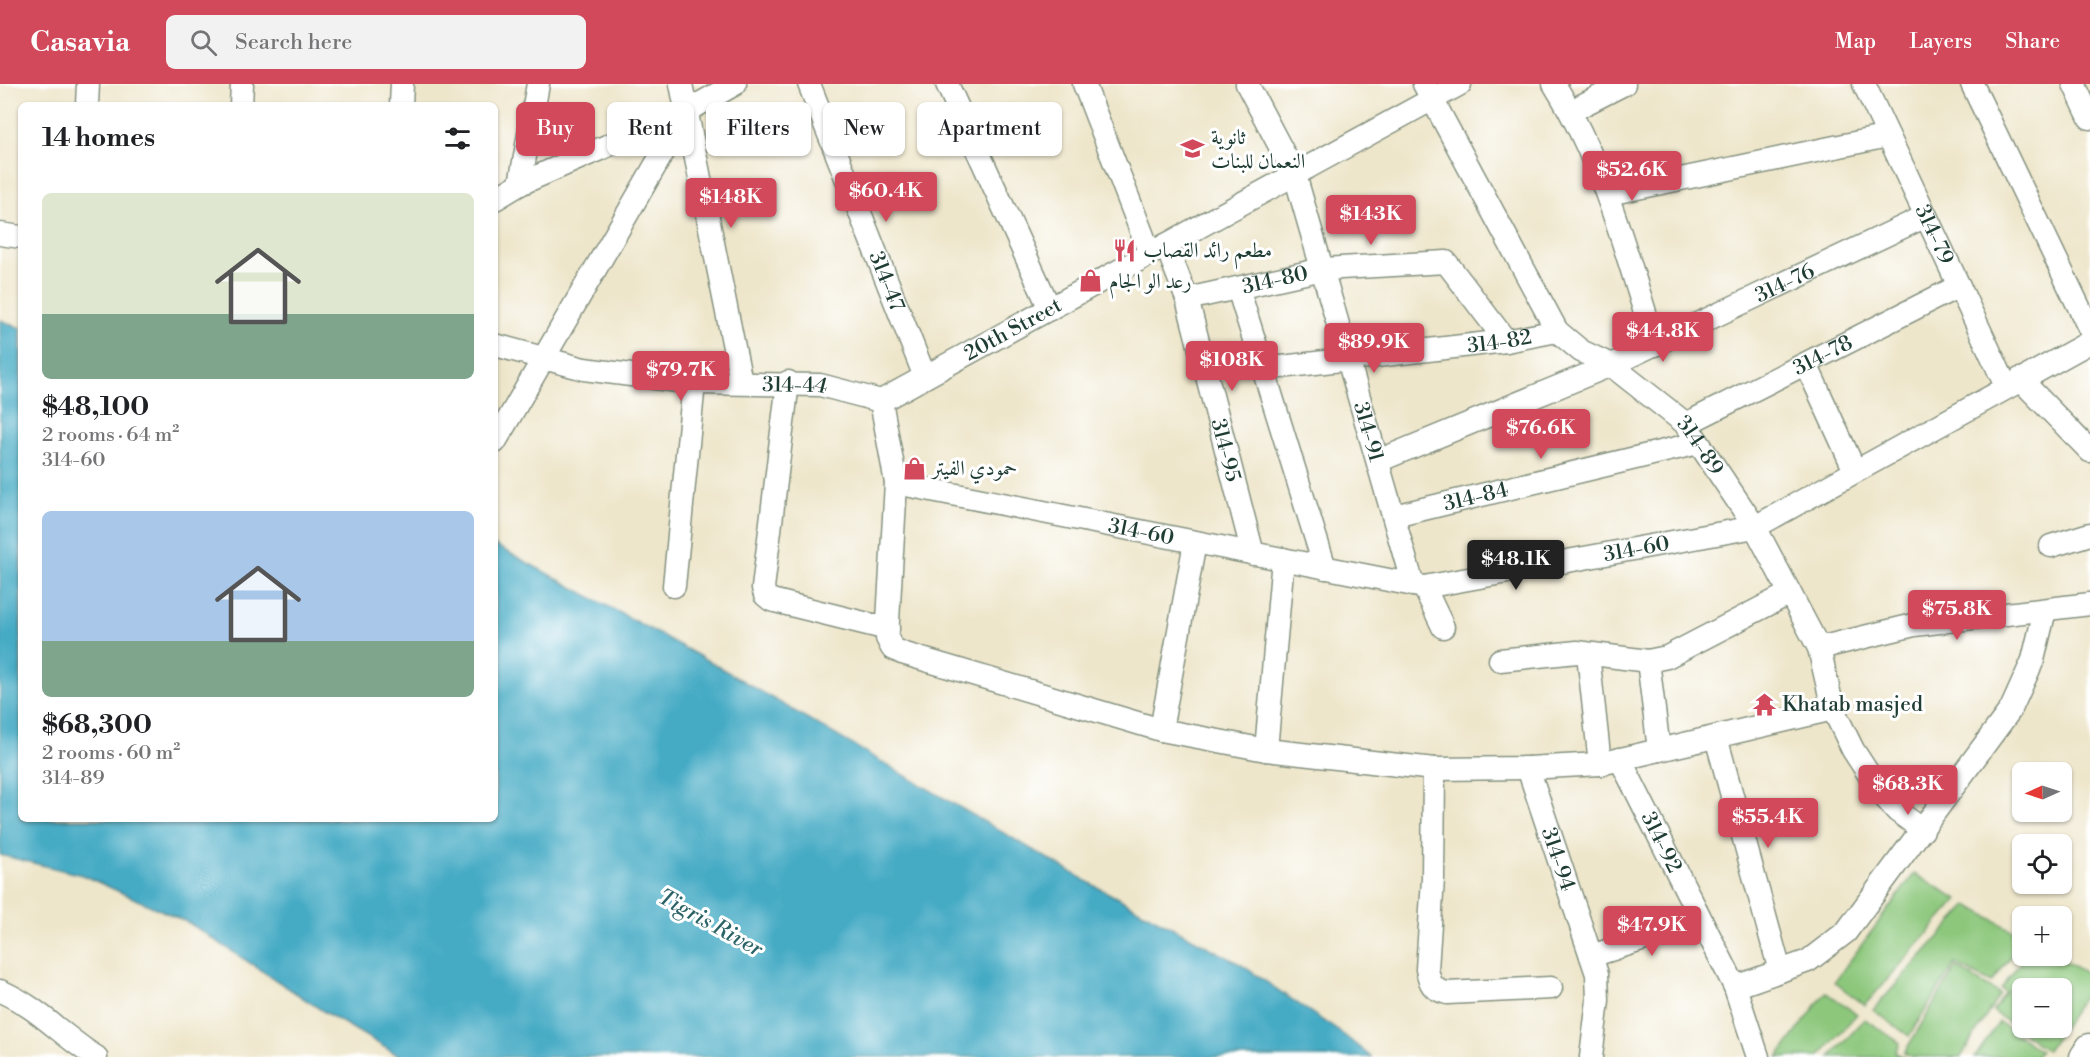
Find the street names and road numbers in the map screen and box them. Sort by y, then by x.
street label: 314-79 [1909,201,1959,269]
street label: 314-47 [863,248,910,316]
street label: 314-76 [1751,259,1819,309]
street label: 314-80 [1240,261,1311,300]
street label: 20th Street [960,292,1067,367]
street label: 314-82 [1466,324,1534,359]
street label: 314-78 [1789,330,1857,382]
street label: 314-44 [762,372,830,400]
street label: 314-91 [1347,399,1389,465]
street label: 314-89 [1672,410,1729,480]
street label: 314-95 [1204,416,1246,485]
street label: 314-84 [1441,477,1511,518]
street label: 314-60 [1106,513,1176,552]
street label: 314-60 [1601,531,1672,568]
street label: 314-92 [1635,808,1687,877]
street label: 314-94 [1535,824,1580,894]

